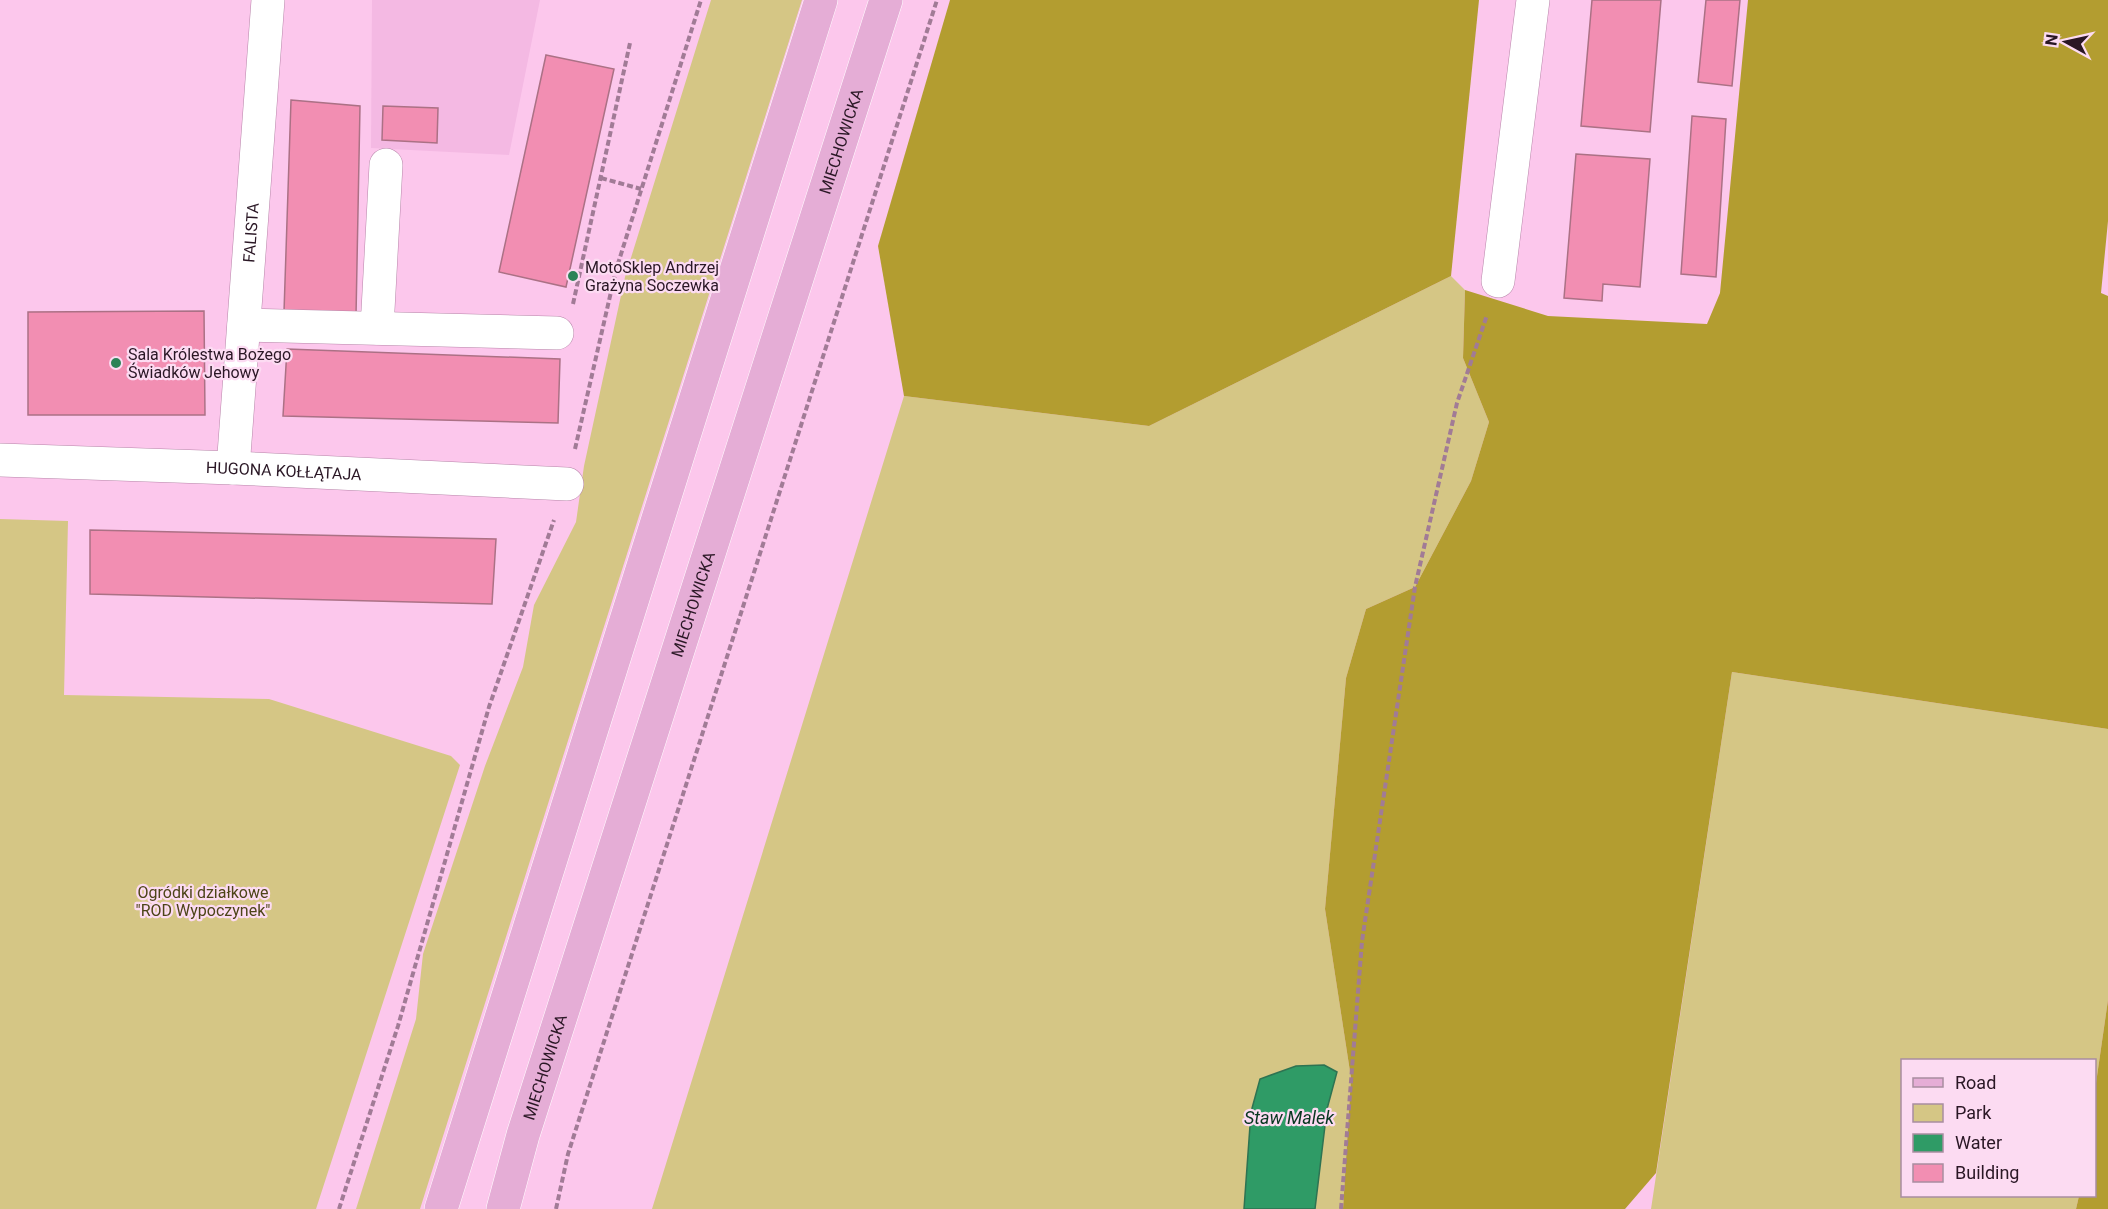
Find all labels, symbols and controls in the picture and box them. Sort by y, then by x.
north arrow [2036,12,2096,72]
text: N [2041,33,2062,47]
street label: MIECHOWICKA [815,86,867,196]
street label: FALISTA [239,202,262,263]
place label: MotoSklep Andrzej Grażyna Soczewka [585,258,719,295]
marker: MotoSklep Andrzej Grażyna Soczewka [566,269,580,283]
place label: Sala Królestwa Bożego Świadków Jehowy [128,345,291,382]
marker: Sala Królestwa Bożego Świadków Jehowy [109,356,123,370]
street label: HUGONA KOŁŁĄTAJA [206,458,363,484]
street label: MIECHOWICKA [667,548,719,659]
park label: Ogródki działkowe "ROD Wypoczynek" [136,883,270,920]
street label: MIECHOWICKA [519,1011,571,1122]
legend [1901,1059,2096,1197]
text: Road [1955,1072,1996,1093]
text: Park [1955,1102,1992,1123]
water label: Staw Malek [1244,1107,1335,1128]
text: Water [1955,1132,2002,1153]
text: Building [1955,1162,2019,1183]

